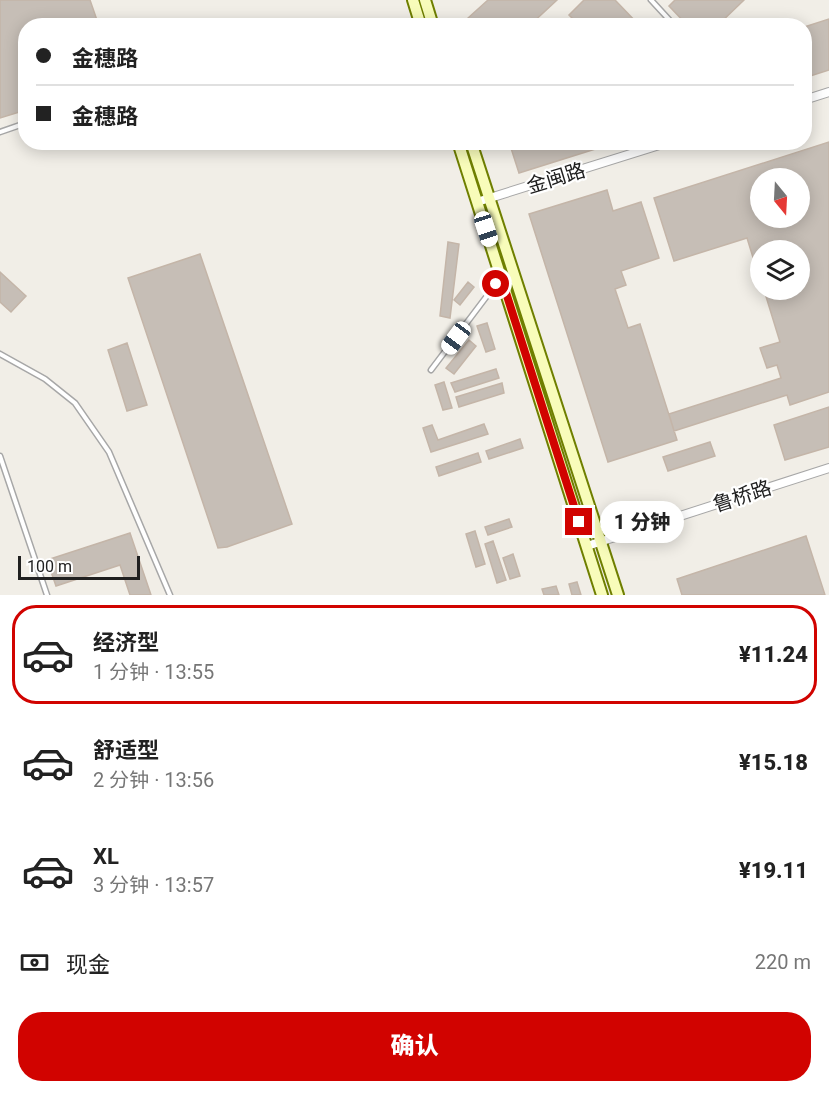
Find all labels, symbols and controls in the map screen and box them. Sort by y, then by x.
text: 金穗路 [72,46,138,71]
text: 金穗路 [72,104,138,129]
street label: 金闽路 [524,158,588,198]
north arrow [750,168,810,228]
map controls [750,168,810,300]
car [472,209,500,249]
button: layers [750,240,810,300]
route start [482,270,509,297]
car [438,318,474,358]
street label: 鲁桥路 [710,475,774,517]
callout: 1 分钟 [600,501,684,543]
route end [565,508,592,535]
text: 1 分钟 [614,510,670,534]
scale bar [18,553,140,580]
text: 100 m [27,557,72,576]
icon: car [21,628,75,682]
text: 经济型 [93,630,159,655]
text: ¥11.24 [739,642,808,667]
text: 1 分钟 · 13:55 [93,660,214,684]
icon: car [21,736,75,790]
text: 舒适型 [93,738,159,763]
text: ¥15.18 [739,750,808,775]
text: 2 分钟 · 13:56 [93,768,214,792]
icon: car [21,844,75,898]
text: XL [93,844,119,869]
text: ¥19.11 [739,858,808,883]
text: 3 分钟 · 13:57 [93,873,214,897]
icon: cash [18,946,51,979]
text: 220 m [755,950,811,974]
text: 现金 [66,952,110,977]
button: 确认 [18,1012,811,1081]

